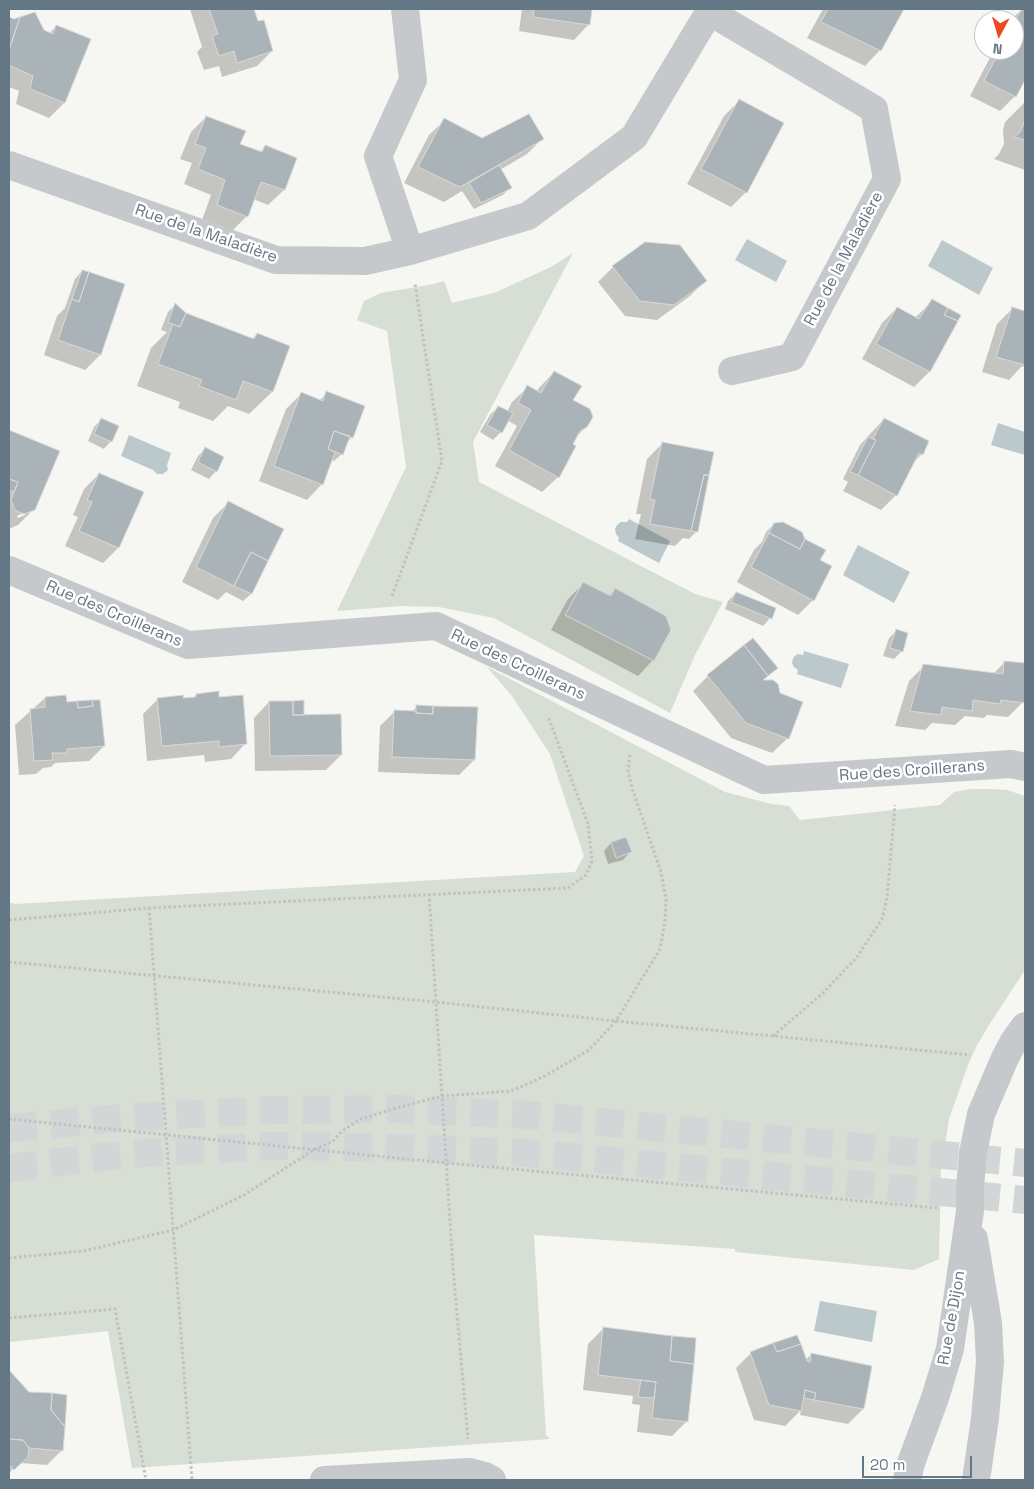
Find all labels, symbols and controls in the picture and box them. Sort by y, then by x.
north arrow [974,10,1024,60]
text: N [992,39,1003,58]
street label: Rue de la Maladière [800,189,888,329]
street label: Rue de la Maladière [132,201,280,267]
street label: Rue des Croillerans [43,577,185,651]
street label: Rue des Croillerans [448,625,588,705]
street label: Rue des Croillerans [838,756,986,786]
street label: Rue de Dijon [934,1269,970,1367]
scale bar [864,1446,974,1478]
text: 20 m [870,1455,905,1474]

